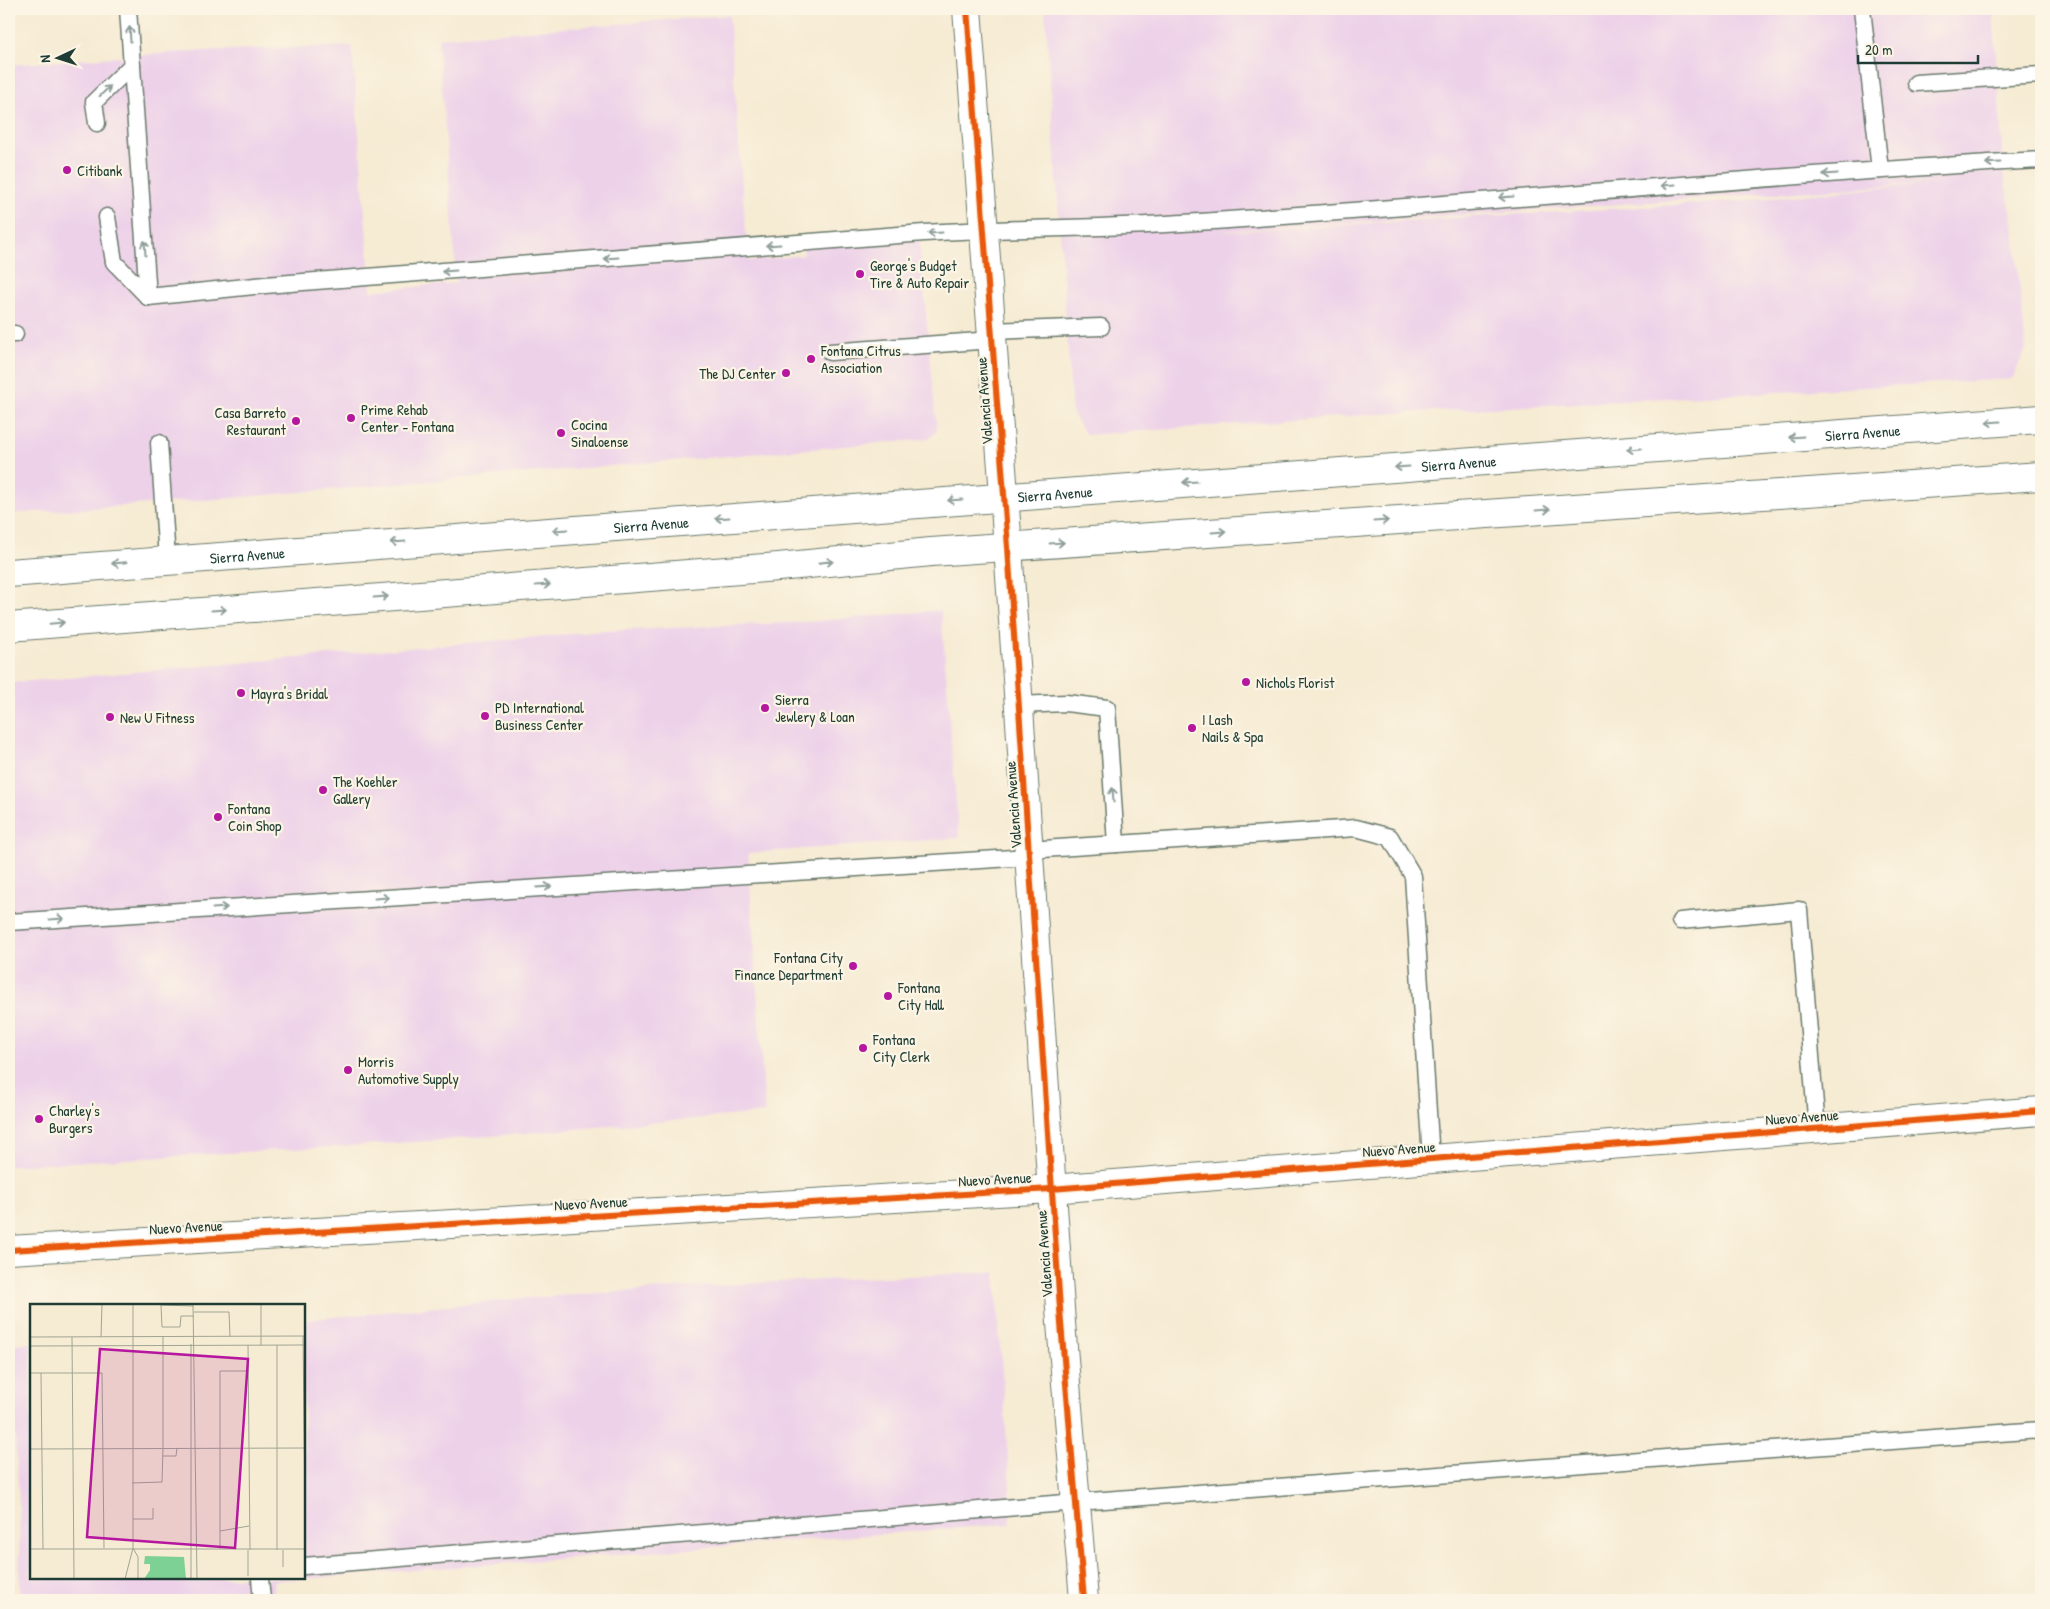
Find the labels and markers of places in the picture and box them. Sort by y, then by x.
place label: Citibank [77,160,122,181]
marker: Citibank [61,164,73,176]
place label: George's Budget Tire & Auto Repair [870,255,969,293]
marker: George's Budget Tire & Auto Repair [854,268,866,280]
place label: Fontana Citrus Association [820,340,901,378]
marker: Fontana Citrus Association [805,353,817,365]
place label: The DJ Center [699,363,776,384]
marker: The DJ Center [780,367,792,379]
place label: Prime Rehab Center - Fontana [361,399,454,437]
place label: Casa Barreto Restaurant [215,402,287,440]
marker: Prime Rehab Center - Fontana [345,412,357,424]
place label: Cocina Sinaloense [571,414,628,452]
marker: Casa Barreto Restaurant [290,415,302,427]
marker: Cocina Sinaloense [555,427,567,439]
place label: Nichols Florist [1256,672,1335,693]
marker: Nichols Florist [1240,676,1252,688]
place label: Mayra's Bridal [251,683,328,704]
marker: Mayra's Bridal [235,687,247,699]
place label: Sierra Jewlery & Loan [775,689,855,727]
place label: PD International Business Center [495,697,584,735]
marker: Sierra Jewlery & Loan [759,702,771,714]
place label: New U Fitness [120,707,195,728]
place label: I Lash Nails & Spa [1202,709,1263,747]
marker: PD International Business Center [479,710,491,722]
marker: New U Fitness [104,711,116,723]
marker: I Lash Nails & Spa [1186,722,1198,734]
place label: The Koehler Gallery [333,771,398,809]
marker: The Koehler Gallery [317,784,329,796]
place label: Fontana Coin Shop [227,798,282,836]
marker: Fontana Coin Shop [212,811,224,823]
place label: Fontana City Finance Department [734,947,844,985]
marker: Fontana City Finance Department [847,960,859,972]
place label: Fontana City Hall [897,977,944,1015]
marker: Fontana City Hall [882,990,894,1002]
place label: Fontana City Clerk [872,1029,930,1067]
marker: Fontana City Clerk [857,1042,869,1054]
place label: Morris Automotive Supply [358,1051,459,1089]
marker: Morris Automotive Supply [342,1064,354,1076]
place label: Charley's Burgers [49,1100,100,1138]
marker: Charley's Burgers [33,1113,45,1125]

